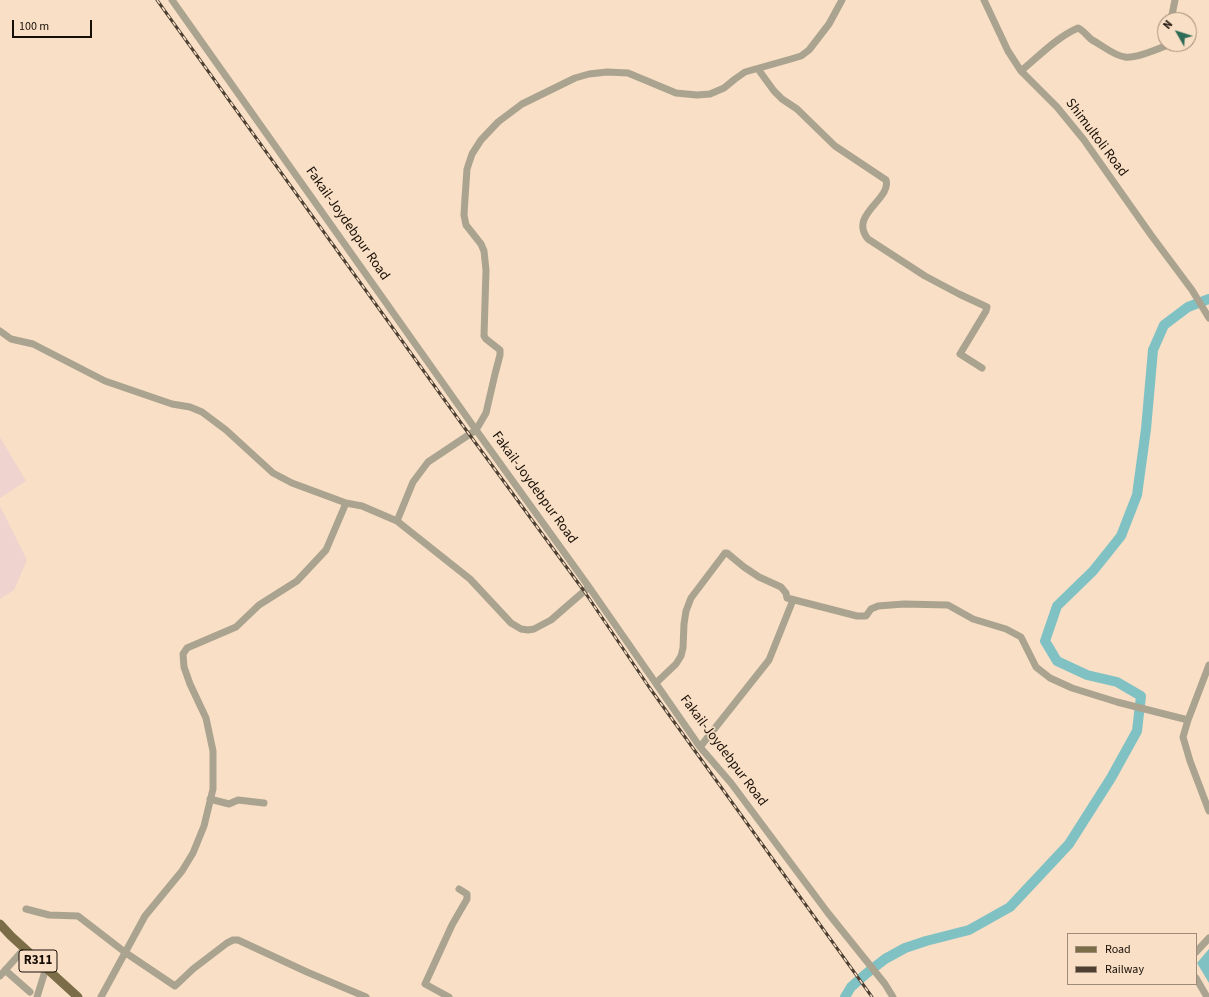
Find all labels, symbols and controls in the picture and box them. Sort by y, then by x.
scale bar [14,12,94,38]
north arrow [1157,12,1197,52]
text: N [1160,17,1176,32]
text: 100 m [19,18,49,35]
street label: Shimultoli Road [1061,96,1131,180]
street label: Fakail-Joydebpur Road [301,164,393,284]
street label: Fakail-Joydebpur Road [488,429,580,547]
street label: Fakail-Joydebpur Road [676,692,770,810]
legend [1067,933,1197,985]
text: Road [1105,941,1131,958]
road number: R311 [19,950,57,972]
text: Railway [1105,961,1144,978]

